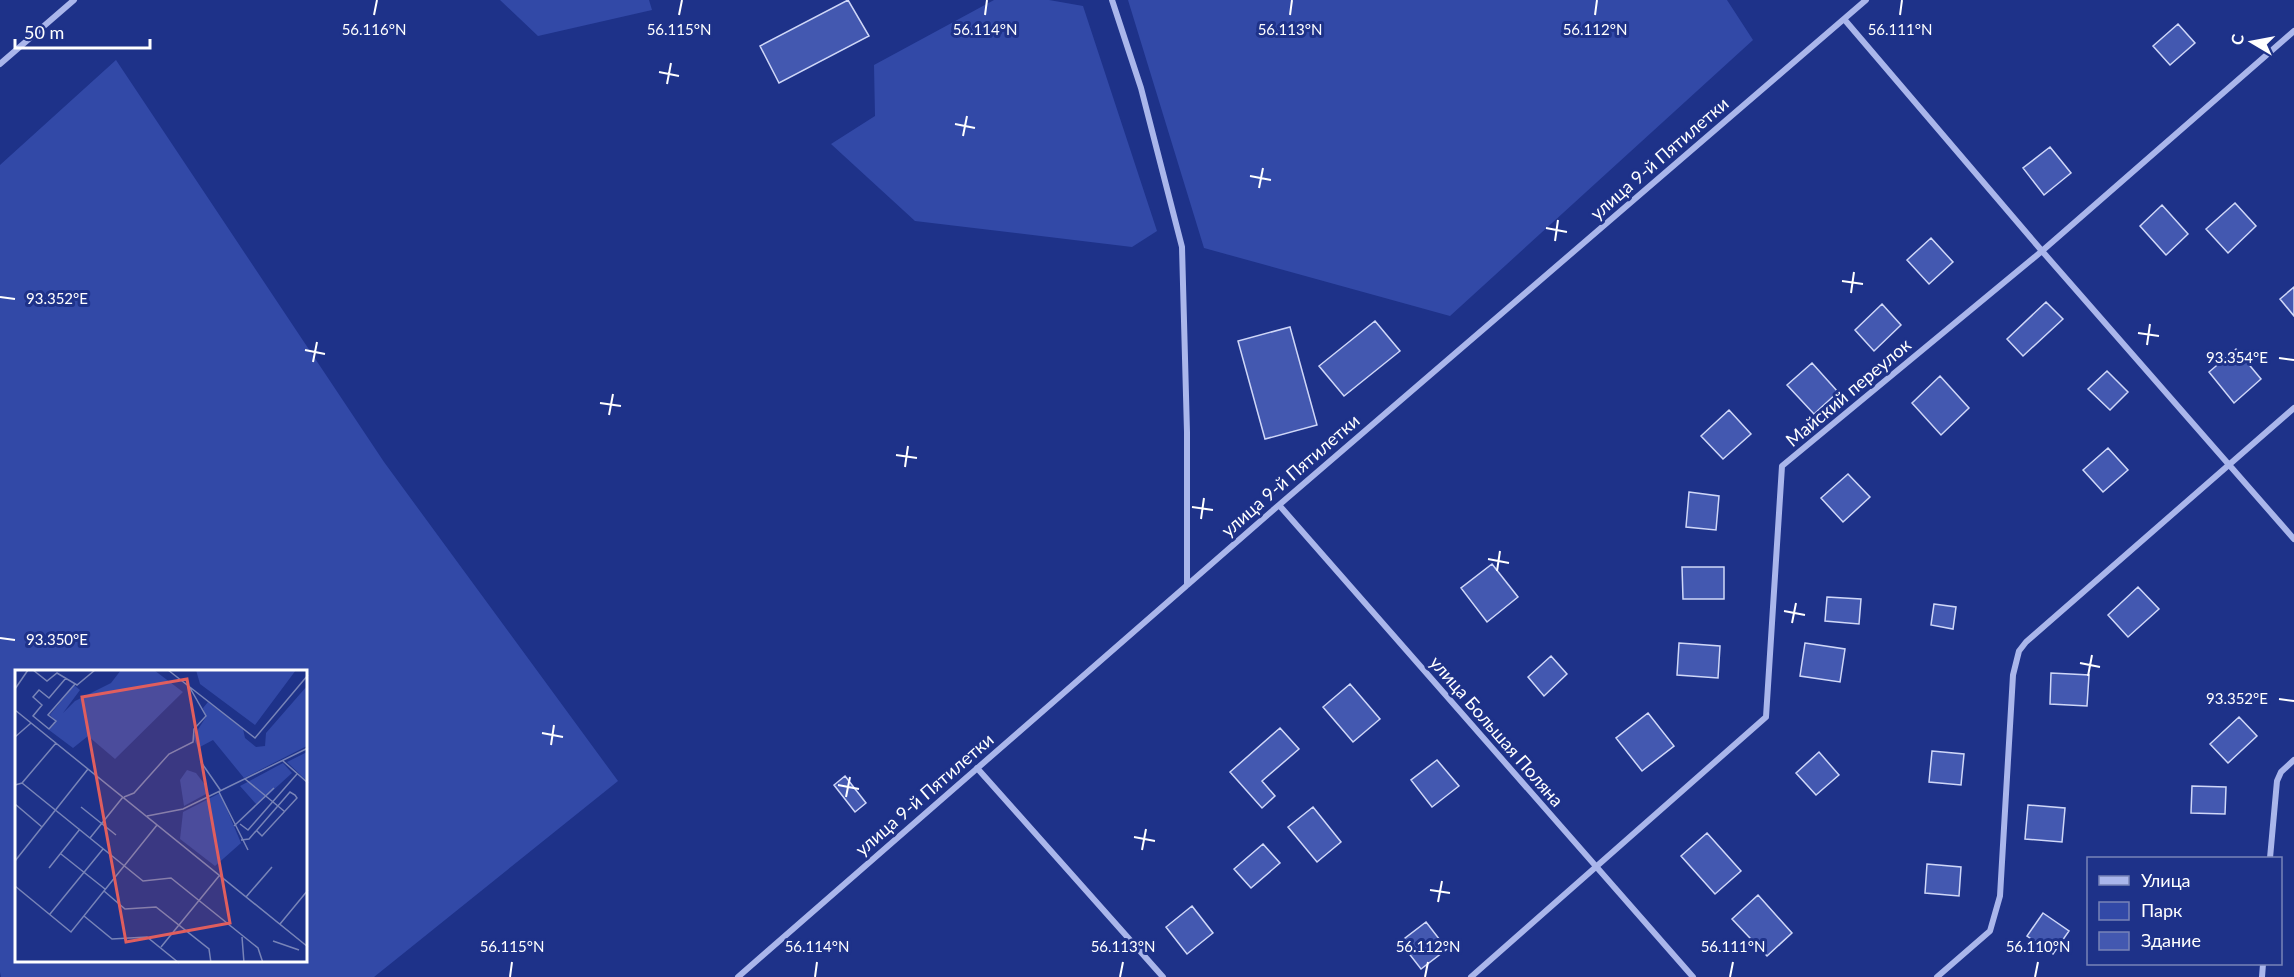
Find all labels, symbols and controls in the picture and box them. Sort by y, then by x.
scale bar [15,12,150,50]
north arrow [2222,12,2282,72]
text: 56.116°N [342,20,406,38]
text: 56.115°N [647,20,711,38]
text: 56.114°N [953,20,1017,38]
text: 56.113°N [1258,20,1322,38]
text: 56.112°N [1563,20,1627,38]
text: 56.111°N [1868,20,1932,38]
text: 50 m [24,21,64,43]
text: С [2226,32,2247,46]
street label: улица 9-й Пятилетки [1585,92,1733,224]
text: 93.352°E [26,289,88,307]
street label: Майский переулок [1781,333,1916,451]
text: 93.354°E [2206,348,2268,366]
street label: улица 9-й Пятилетки [1216,409,1364,541]
text: 93.350°E [26,630,88,648]
street label: улица Большая Поляна [1426,651,1568,811]
inset map [15,670,308,962]
text: 93.352°E [2206,689,2268,707]
street label: улица 9-й Пятилетки [850,728,998,860]
legend [2087,857,2282,965]
text: Улица [2141,869,2191,891]
text: Парк [2141,899,2183,921]
text: Здание [2141,929,2201,951]
text: 56.115°N [480,937,544,955]
text: 56.114°N [785,937,849,955]
text: 56.113°N [1091,937,1155,955]
text: 56.112°N [1396,937,1460,955]
text: 56.111°N [1701,937,1765,955]
text: 56.110°N [2006,937,2070,955]

